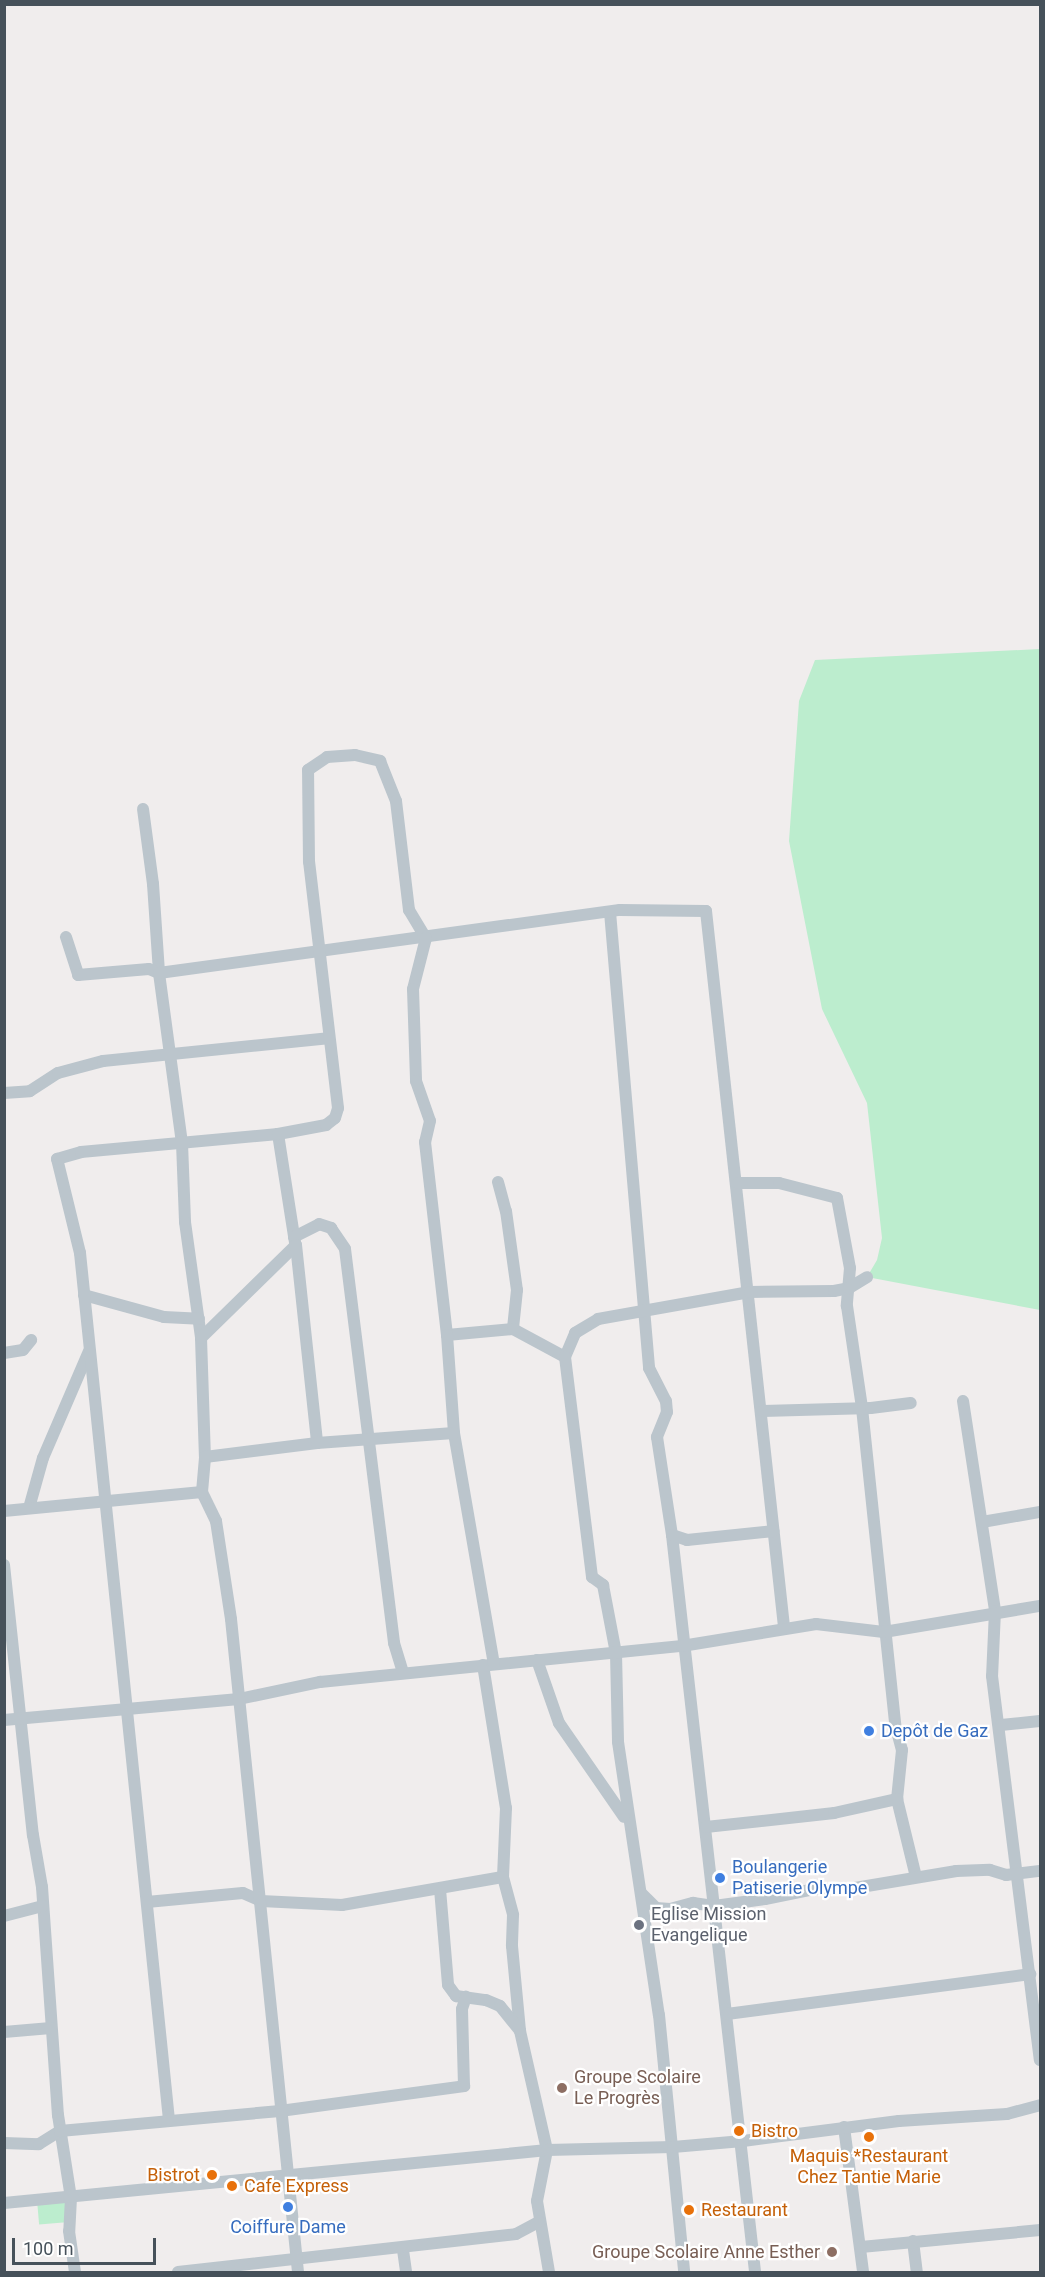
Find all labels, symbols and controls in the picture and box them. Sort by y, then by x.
place label: Depôt de Gaz [881,1720,988,1742]
marker: Depôt de Gaz [862,1724,876,1738]
place label: Boulangerie Patiserie Olympe [732,1857,867,1900]
marker: Boulangerie Patiserie Olympe [713,1871,727,1885]
place label: Eglise Mission Evangelique [651,1904,766,1946]
marker: Eglise Mission Evangelique [632,1918,646,1932]
place label: Groupe Scolaire Le Progrès [574,2067,701,2110]
marker: Groupe Scolaire Le Progrès [555,2081,569,2095]
place label: Bistro [751,2120,798,2142]
marker: Bistro [732,2124,746,2138]
marker: Maquis *Restaurant Chez Tantie Marie [862,2130,876,2144]
place label: Maquis *Restaurant Chez Tantie Marie [790,2146,948,2188]
place label: Bistrot [147,2164,200,2186]
marker: Bistrot [205,2168,219,2182]
place label: Cafe Express [244,2175,349,2197]
marker: Cafe Express [225,2179,239,2193]
place label: Restaurant [701,2199,788,2221]
marker: Coiffure Dame [281,2200,295,2214]
marker: Restaurant [682,2203,696,2217]
place label: Coiffure Dame [230,2216,346,2238]
scale bar [15,2226,159,2264]
text: 100 m [23,2238,74,2259]
place label: Groupe Scolaire Anne Esther [592,2241,820,2263]
marker: Groupe Scolaire Anne Esther [825,2245,839,2259]

